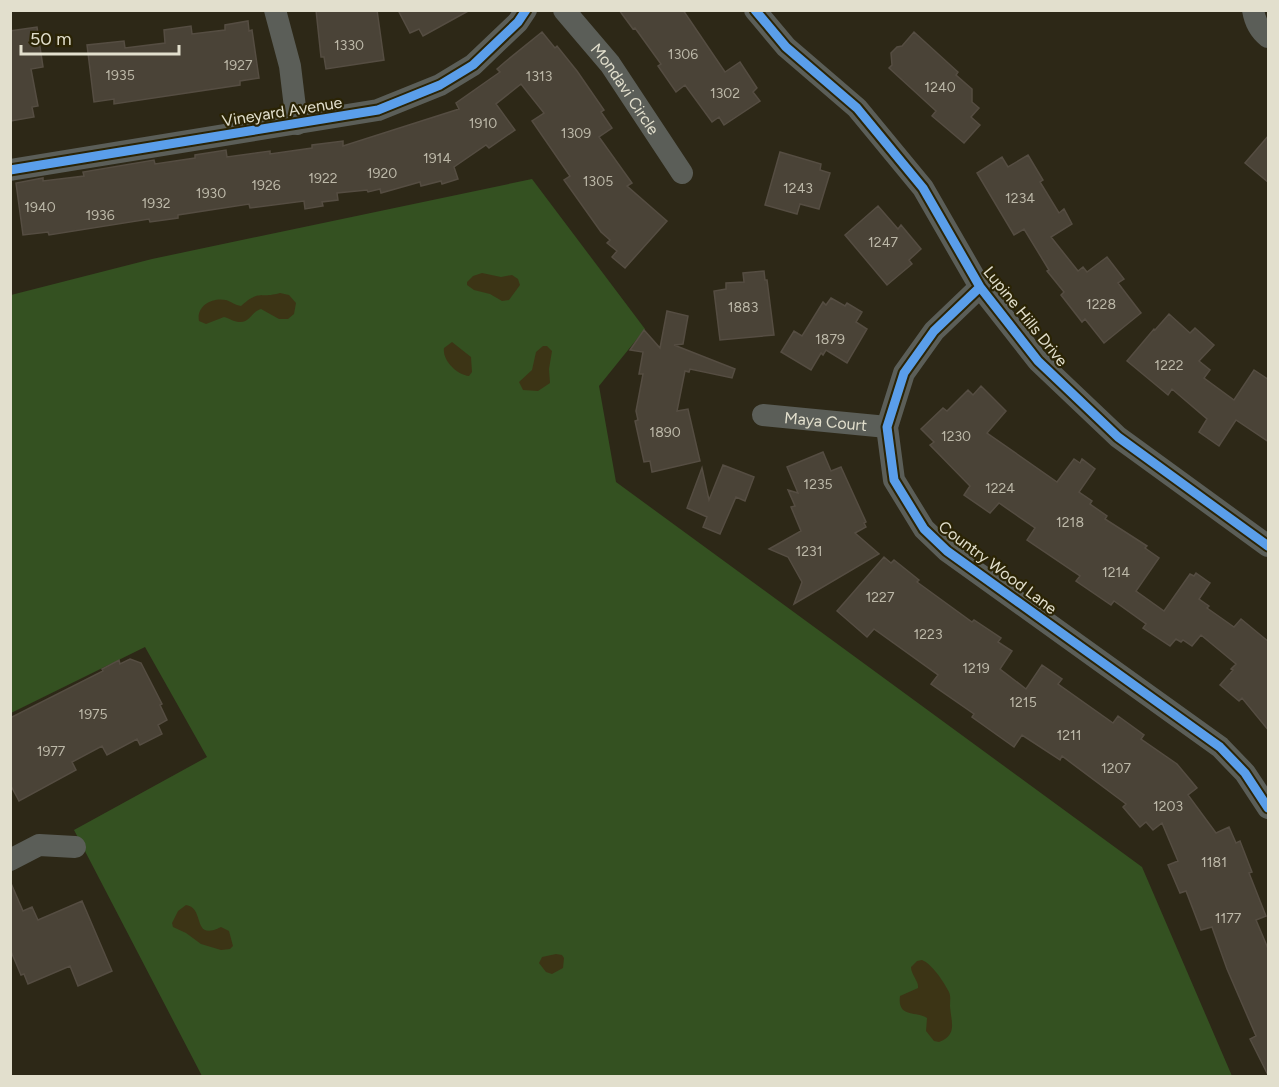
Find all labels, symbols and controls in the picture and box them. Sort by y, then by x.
scale bar [21,18,178,56]
text: 50 m [30,28,72,50]
house number: 1330 [334,37,364,54]
street label: Mondavi Circle [587,40,663,139]
house number: 1306 [668,46,698,63]
house number: 1927 [223,57,253,74]
house number: 1935 [105,67,135,84]
house number: 1313 [526,68,552,85]
house number: 1240 [924,79,956,96]
house number: 1302 [710,85,740,102]
street label: Vineyard Avenue [221,93,344,130]
house number: 1910 [469,115,497,132]
house number: 1309 [561,125,591,142]
house number: 1914 [423,150,451,167]
house number: 1920 [367,165,397,182]
house number: 1922 [308,170,338,187]
house number: 1305 [583,173,613,190]
house number: 1926 [251,177,281,194]
house number: 1243 [783,180,813,197]
house number: 1930 [196,185,226,202]
house number: 1234 [1005,190,1035,207]
house number: 1932 [141,195,171,212]
house number: 1940 [24,199,56,216]
house number: 1936 [85,207,115,224]
house number: 1247 [868,234,898,251]
street label: Lupine Hills Drive [979,262,1072,370]
house number: 1228 [1086,296,1116,313]
house number: 1883 [728,299,758,316]
house number: 1879 [815,331,845,348]
house number: 1222 [1154,357,1184,374]
street label: Maya Court [783,408,868,435]
house number: 1890 [649,424,681,441]
house number: 1230 [941,428,971,445]
house number: 1235 [803,476,833,493]
house number: 1224 [985,480,1015,497]
house number: 1218 [1056,514,1084,531]
street label: Country Wood Lane [935,517,1061,618]
house number: 1231 [795,543,823,560]
house number: 1214 [1102,564,1130,581]
house number: 1227 [866,589,895,606]
house number: 1223 [913,626,943,643]
house number: 1219 [962,660,990,677]
house number: 1215 [1009,694,1037,711]
house number: 1975 [78,706,108,723]
house number: 1211 [1056,727,1082,744]
house number: 1977 [37,743,66,760]
house number: 1207 [1101,760,1132,777]
house number: 1203 [1153,798,1183,815]
house number: 1181 [1201,854,1227,871]
house number: 1177 [1215,910,1242,927]

